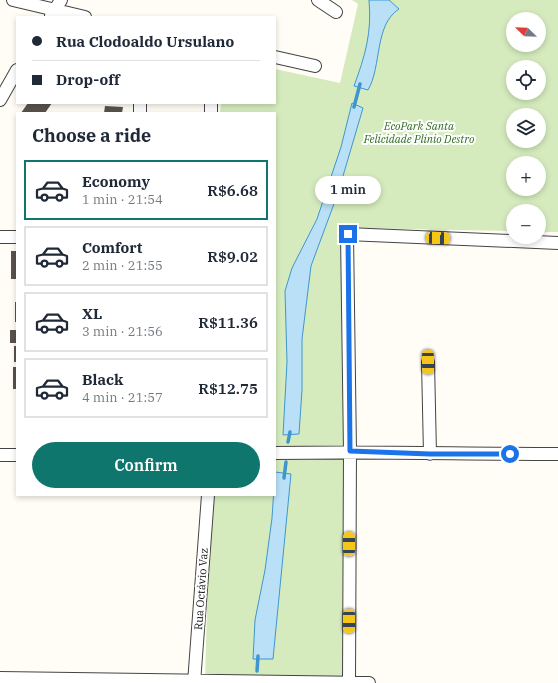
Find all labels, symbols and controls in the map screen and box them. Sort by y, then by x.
north arrow [506,12,546,52]
map controls [506,12,546,244]
text: Rua Clodoaldo Ursulano [56,32,234,51]
button: locate [506,60,546,100]
text: Drop-off [56,70,120,89]
button: layers [506,108,546,148]
park label: EcoPark Santa Felicidade Plínio Destro [363,119,475,146]
text: Choose a ride [32,124,151,147]
button: + [506,156,546,196]
icon: car [34,172,70,208]
text: Economy [82,172,150,191]
callout: 1 min [315,176,381,204]
text: R$6.68 [207,181,258,200]
text: 1 min [330,181,366,198]
text: 1 min · 21:54 [82,191,163,208]
button: − [506,204,546,244]
route end [339,225,357,243]
car [426,232,450,244]
icon: car [34,238,70,274]
text: Comfort [82,238,142,257]
text: R$9.02 [207,247,258,266]
text: 2 min · 21:55 [82,257,163,274]
icon: car [34,304,70,340]
text: XL [82,304,102,323]
text: R$11.36 [198,313,258,332]
text: 3 min · 21:56 [82,323,163,340]
car [422,350,434,374]
icon: car [34,370,70,406]
text: Black [82,370,123,389]
text: R$12.75 [198,379,258,398]
text: 4 min · 21:57 [82,389,163,406]
button: Confirm [32,442,260,488]
route start [501,445,519,463]
car [343,532,355,556]
street label: Rua Octávio Vaz [191,547,211,631]
car [343,609,355,633]

